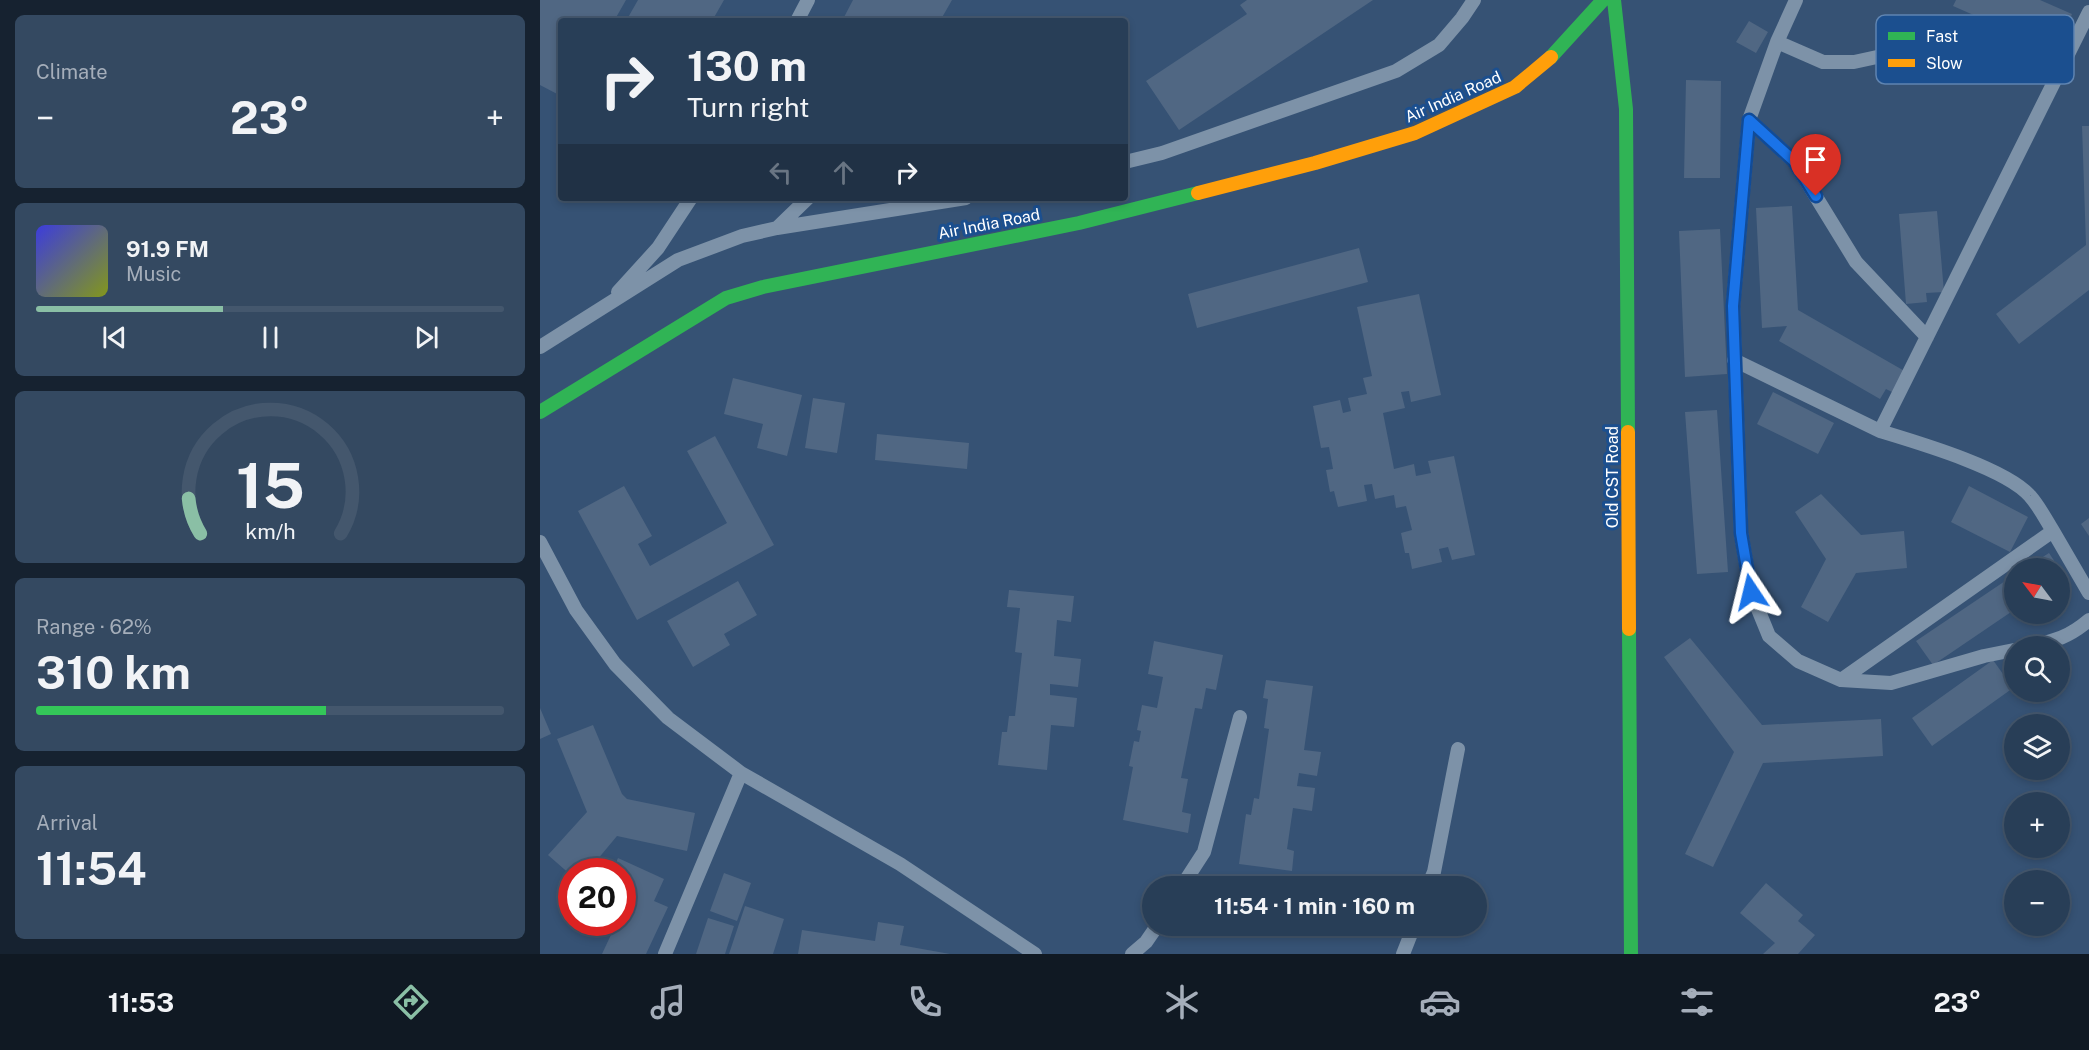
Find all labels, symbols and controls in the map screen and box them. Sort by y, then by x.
legend [1876,15,2074,84]
text: Fast [1926,27,1958,46]
text: 130 m [687,41,807,90]
icon: right [588,42,666,120]
text: Slow [1926,54,1963,73]
text: Climate [36,60,108,84]
street label: Air India Road [1402,67,1504,127]
text: 23° [230,91,310,144]
text: Turn right [687,91,810,123]
text: − [36,99,54,137]
text: + [486,99,504,137]
pin [1790,134,1841,196]
icon: arrive [1799,143,1832,176]
icon: left [764,156,797,189]
icon: ahead [827,156,860,189]
icon: right [890,156,923,189]
street label: Air India Road [936,205,1042,243]
text: 91.9 FM [126,236,209,262]
text: Music [126,262,181,286]
icon: previous [98,321,131,354]
icon: pause [254,321,287,354]
icon: next [410,321,443,354]
street label: Old CST Road [1603,426,1622,528]
text: 15 [236,449,304,522]
text: km/h [245,519,295,544]
north arrow [2004,558,2070,624]
map controls [2004,558,2070,936]
position arrow [1719,560,1783,624]
text: Range · 62% [36,615,152,639]
button: search [2004,636,2070,702]
text: 310 km [36,646,191,699]
button: layers [2004,714,2070,780]
button: + [2004,792,2070,858]
text: Arrival [36,811,98,835]
text: 11:54 [36,842,147,895]
speed limit sign: 20 [558,858,636,936]
button: − [2004,870,2070,936]
text: 11:54 · 1 min · 160 m [1214,893,1415,919]
icon: directions [390,981,432,1023]
icon: music [647,981,689,1023]
icon: phone [904,981,946,1023]
icon: climate [1161,981,1203,1023]
icon: car [1419,981,1461,1023]
icon: filters [1676,981,1718,1023]
text: 11:53 [108,986,174,1018]
text: 23° [1933,986,1981,1018]

